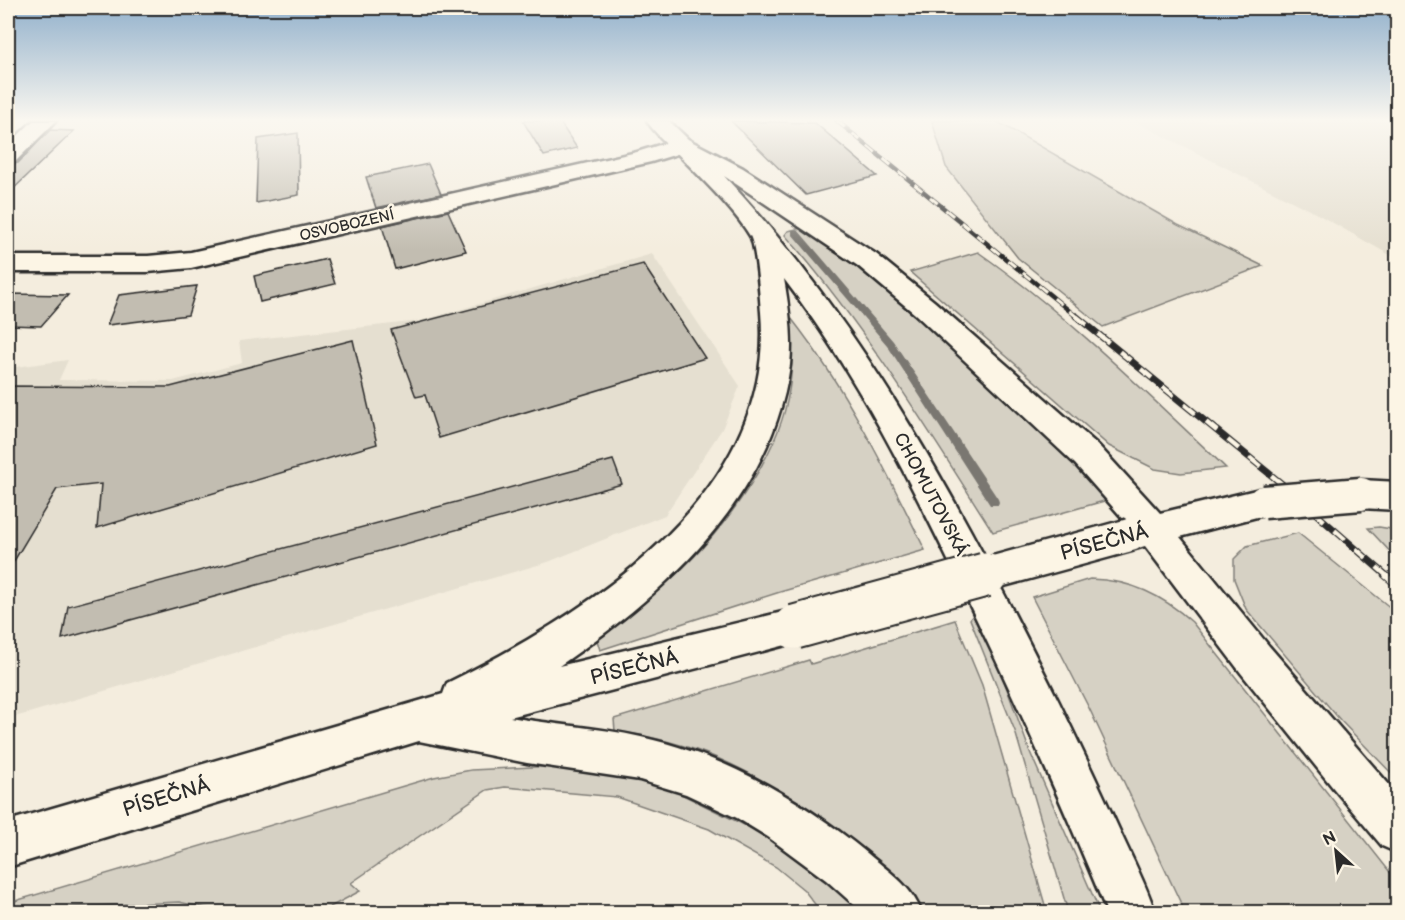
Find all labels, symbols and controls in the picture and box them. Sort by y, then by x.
street label: OSVOBOZENÍ [298,205,397,246]
street label: CHOMUTOVSKÁ [889,428,974,560]
street label: PÍSEČNÁ [1057,518,1151,566]
street label: PÍSEČNÁ [587,644,681,690]
street label: PÍSEČNÁ [119,771,213,823]
north arrow [1306,821,1366,881]
text: N [1320,828,1340,850]

